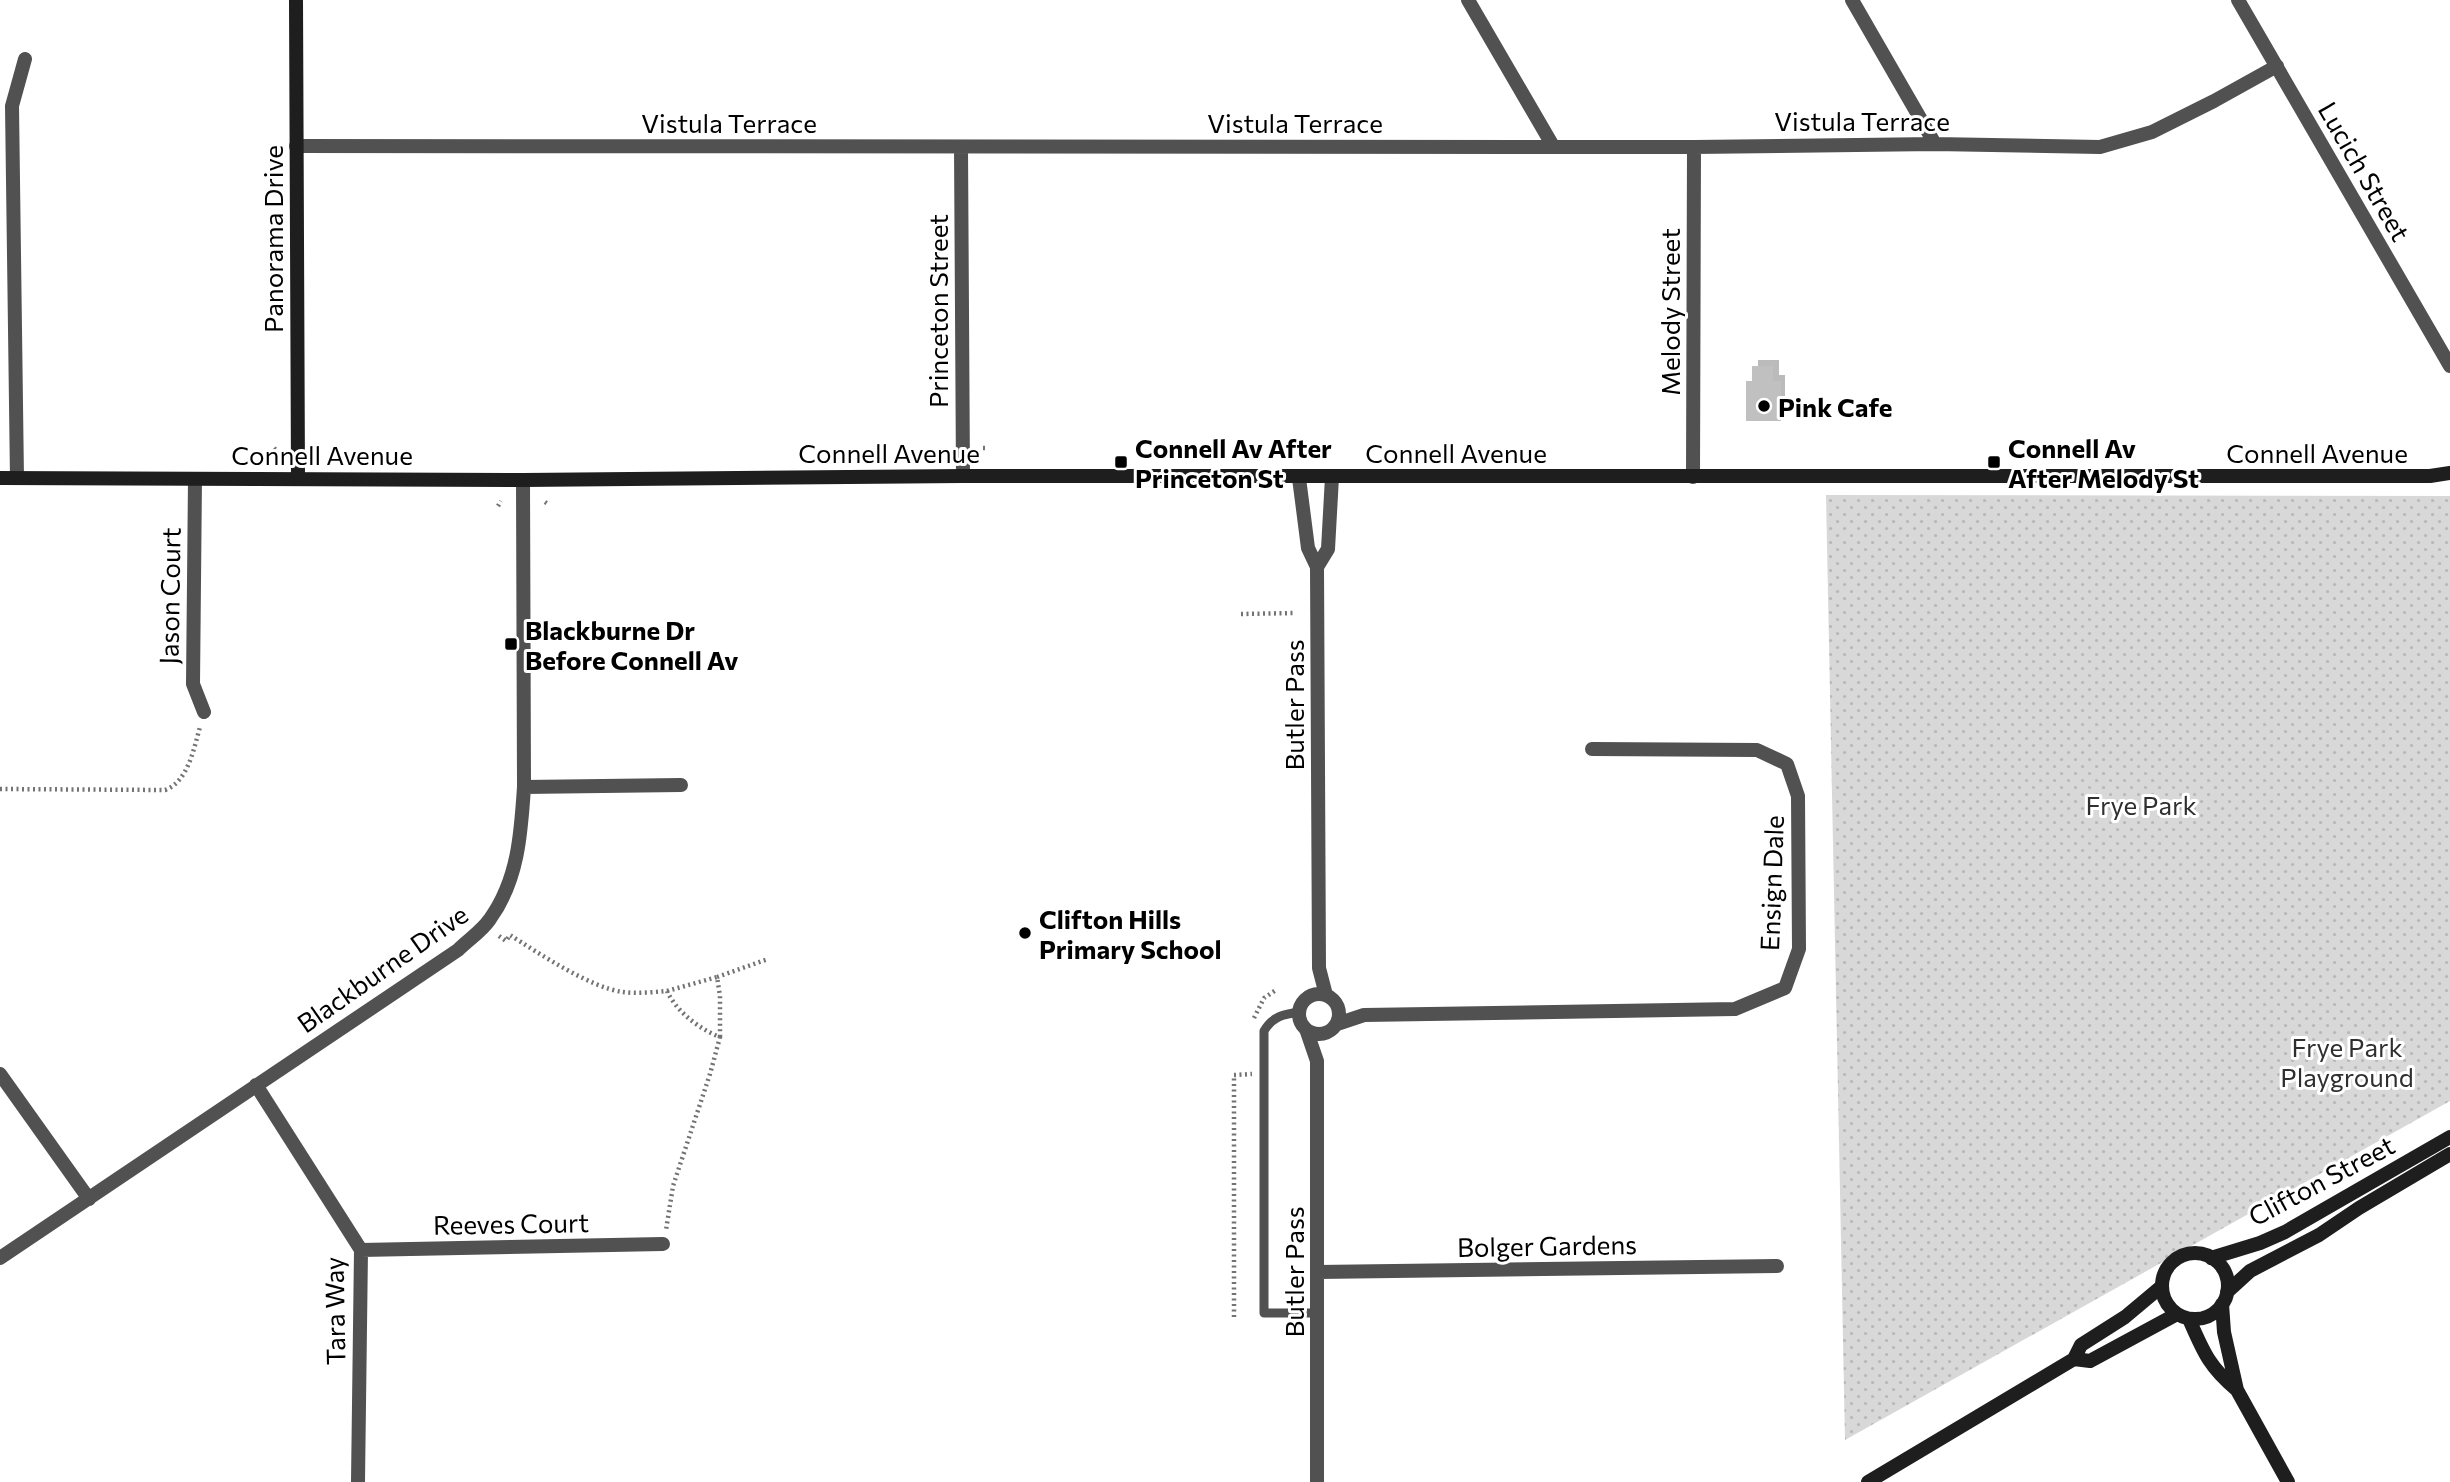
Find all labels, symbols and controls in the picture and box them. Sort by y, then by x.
street label: Lucich Street [2313,96,2417,246]
street label: Vistula Terrace [1774,105,1950,136]
street label: Vistula Terrace [641,107,817,138]
street label: Vistula Terrace [1207,107,1383,138]
street label: Panorama Drive [257,145,288,333]
street label: Princeton Street [922,214,953,408]
street label: Melody Street [1654,228,1685,396]
place label: Pink Cafe [1778,391,1892,422]
marker: Pink Cafe [1756,398,1772,414]
place label: Connell Av After Princeton St [1135,432,1332,493]
place label: Connell Av After Melody St [2008,432,2199,493]
street label: Connell Avenue [798,437,980,468]
street label: Connell Avenue [1365,437,1547,468]
street label: Connell Avenue [2226,437,2408,468]
street label: Connell Avenue [231,439,413,470]
marker: Connell Av After Princeton St [1113,454,1129,470]
marker: Connell Av After Melody St [1986,454,2002,470]
street label: Jason Court [152,527,186,665]
place label: Blackburne Dr Before Connell Av [525,614,738,675]
marker: Blackburne Dr Before Connell Av [503,636,519,652]
street label: Butler Pass [1278,639,1309,771]
park label: Frye Park [2085,789,2197,820]
street label: Ensign Dale [1753,815,1789,951]
street label: Blackburne Drive [291,898,473,1038]
place label: Clifton Hills Primary School [1039,903,1222,964]
marker: Clifton Hills Primary School [1017,925,1033,941]
park label: Frye Park Playground [2280,1031,2414,1092]
street label: Clifton Street [2243,1129,2399,1231]
street label: Reeves Court [433,1206,589,1240]
street label: Butler Pass [1278,1206,1309,1338]
street label: Bolger Gardens [1457,1228,1637,1262]
street label: Tara Way [318,1256,350,1366]

